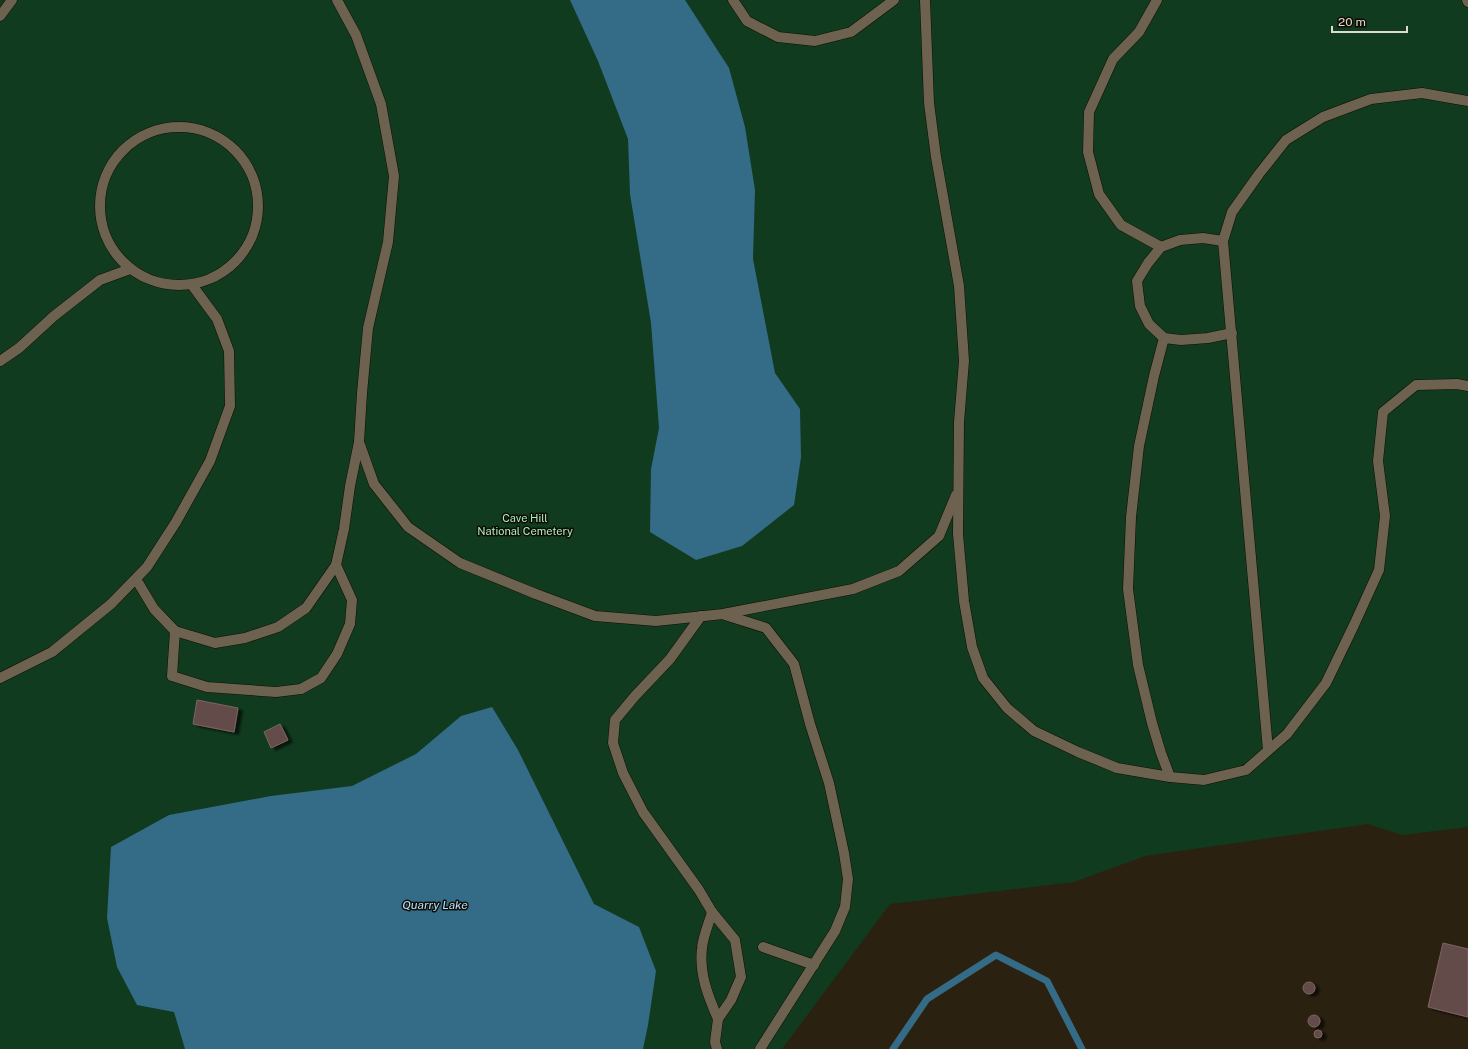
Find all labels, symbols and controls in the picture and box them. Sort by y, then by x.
scale bar [1332,8,1407,34]
text: 20 m [1338,15,1366,29]
park label: Cave Hill National Cemetery [477,512,573,537]
water label: Quarry Lake [402,898,468,912]

